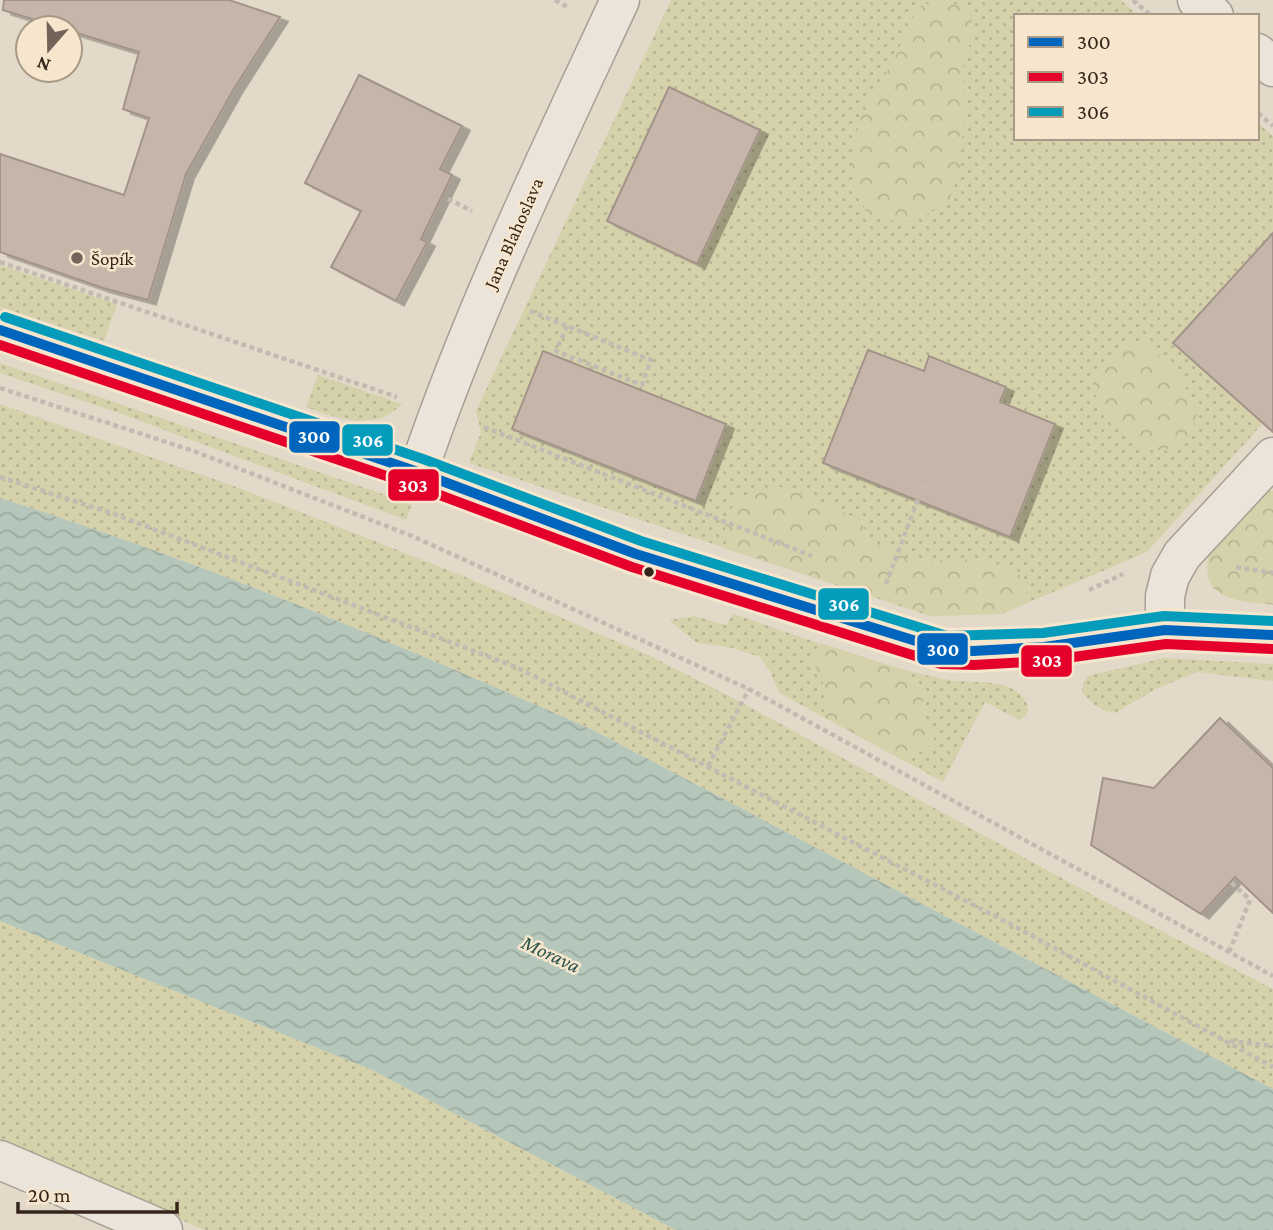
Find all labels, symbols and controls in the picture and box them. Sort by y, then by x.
north arrow [14,14,84,84]
legend [1014,14,1259,140]
text: 300 [1077,30,1111,54]
text: N [34,52,53,77]
text: 303 [1077,65,1109,89]
text: 306 [1077,100,1110,124]
street label: Jana Blahoslava [479,174,547,294]
place label: Šopík [91,248,134,269]
marker: Šopík [69,250,85,266]
line badge: 300 [288,420,341,454]
line badge: 306 [341,423,394,457]
text: 300 [298,426,330,447]
text: 306 [352,430,384,451]
line badge: 303 [387,468,440,502]
text: 303 [398,475,428,496]
unlabelled marker [642,565,656,579]
line badge: 306 [817,587,870,621]
text: 306 [828,594,860,615]
line badge: 300 [916,632,969,666]
text: 300 [927,639,959,660]
line badge: 303 [1020,644,1073,678]
text: 303 [1032,650,1062,671]
water label: Morava [517,930,584,978]
scale bar [18,1170,177,1214]
text: 20 m [28,1183,71,1207]

